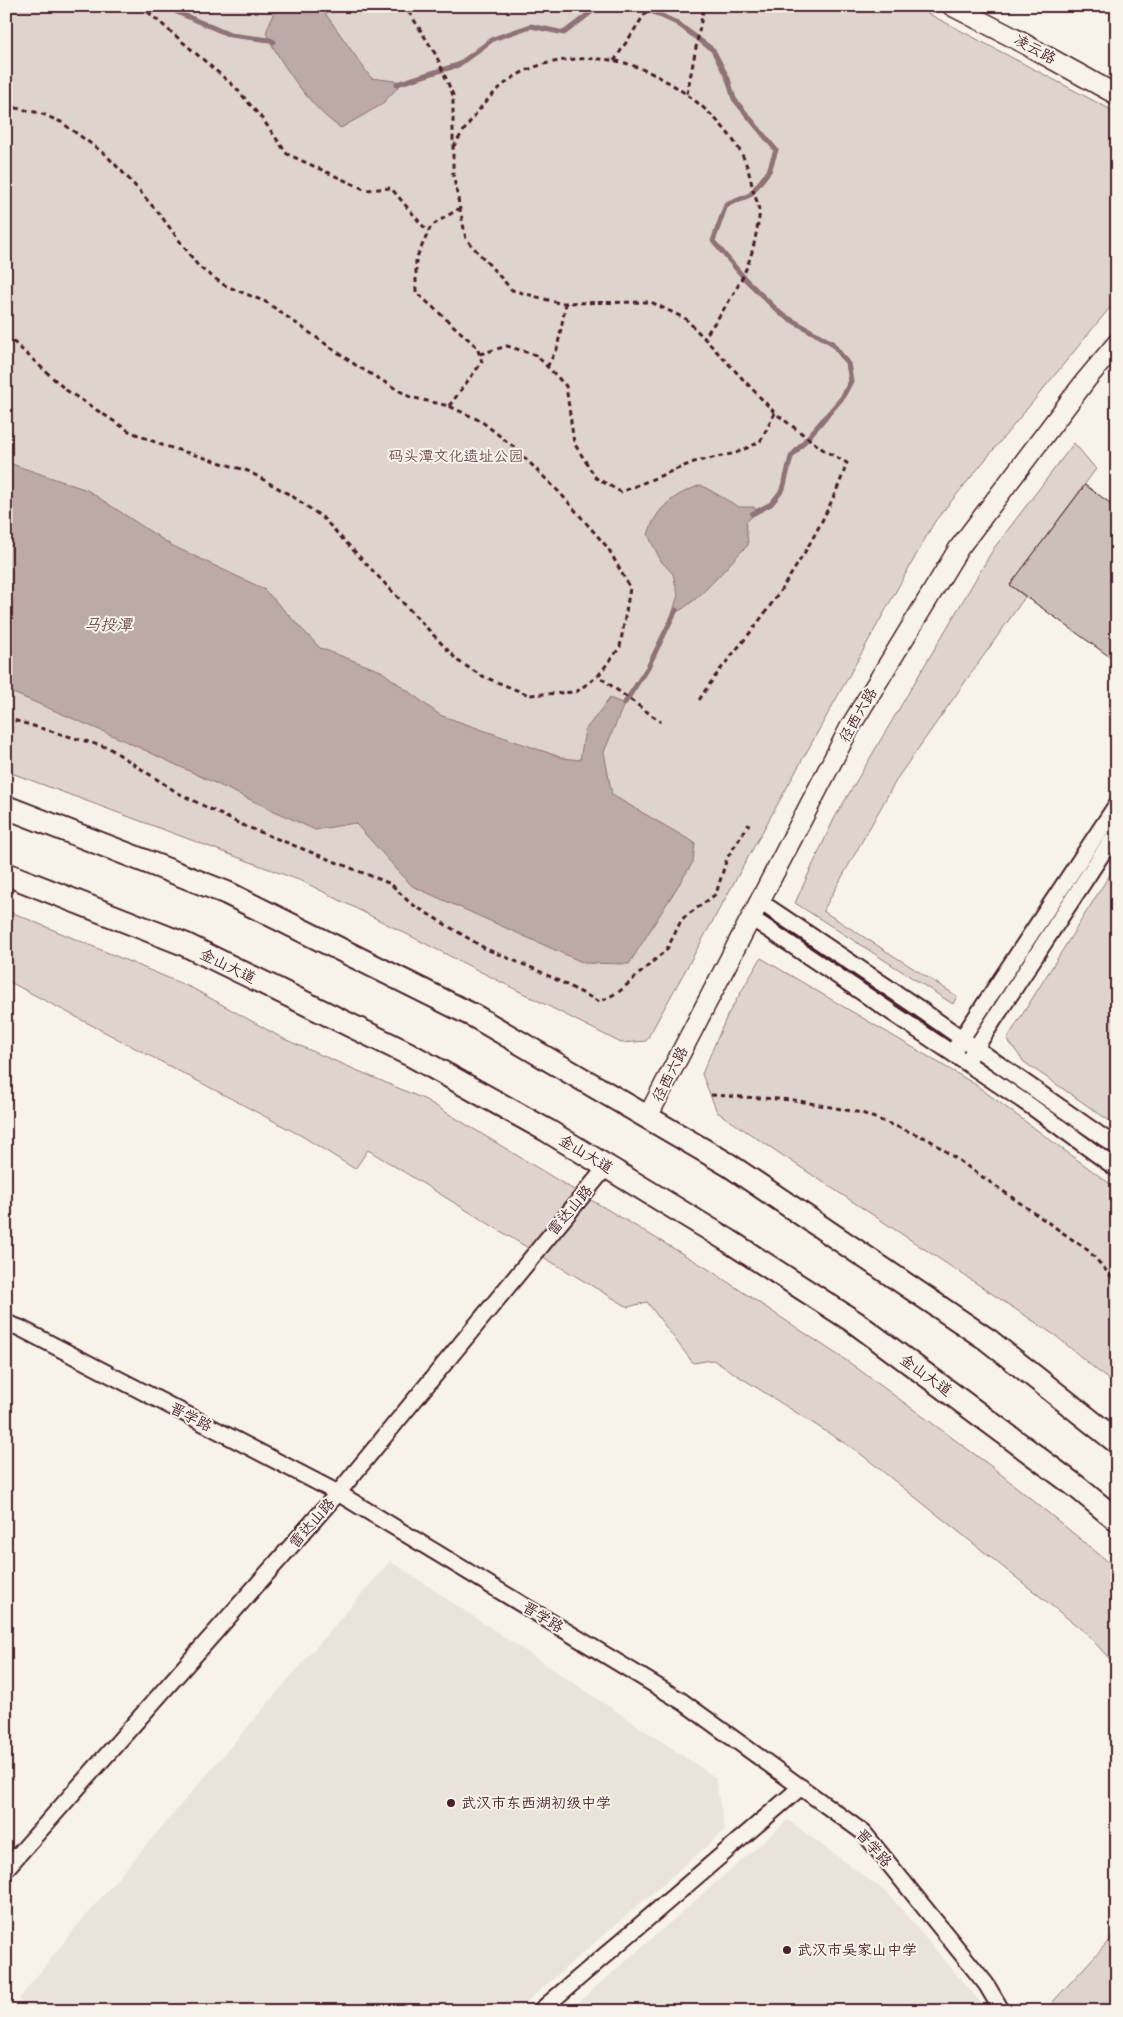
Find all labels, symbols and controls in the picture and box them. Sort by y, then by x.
street label: 凌云路 [1011,30,1059,68]
park label: 码头潭文化遗址公园 [388,447,524,465]
water label: 马投潭 [84,616,134,634]
street label: 径西六路 [835,685,881,745]
street label: 金山大道 [197,945,259,987]
street label: 径西六路 [648,1043,692,1105]
street label: 金山大道 [556,1131,616,1177]
street label: 雷达山路 [544,1181,596,1239]
street label: 金山大道 [896,1350,956,1400]
street label: 晋学路 [167,1399,215,1435]
street label: 雷达山路 [286,1494,338,1552]
street label: 晋学路 [519,1598,567,1636]
place label: 武汉市东西湖初级中学 [461,1794,611,1812]
marker: 武汉市东西湖初级中学 [445,1797,457,1809]
street label: 晋学路 [852,1825,896,1871]
place label: 武汉市吴家山中学 [797,1941,917,1959]
marker: 武汉市吴家山中学 [781,1944,793,1956]

